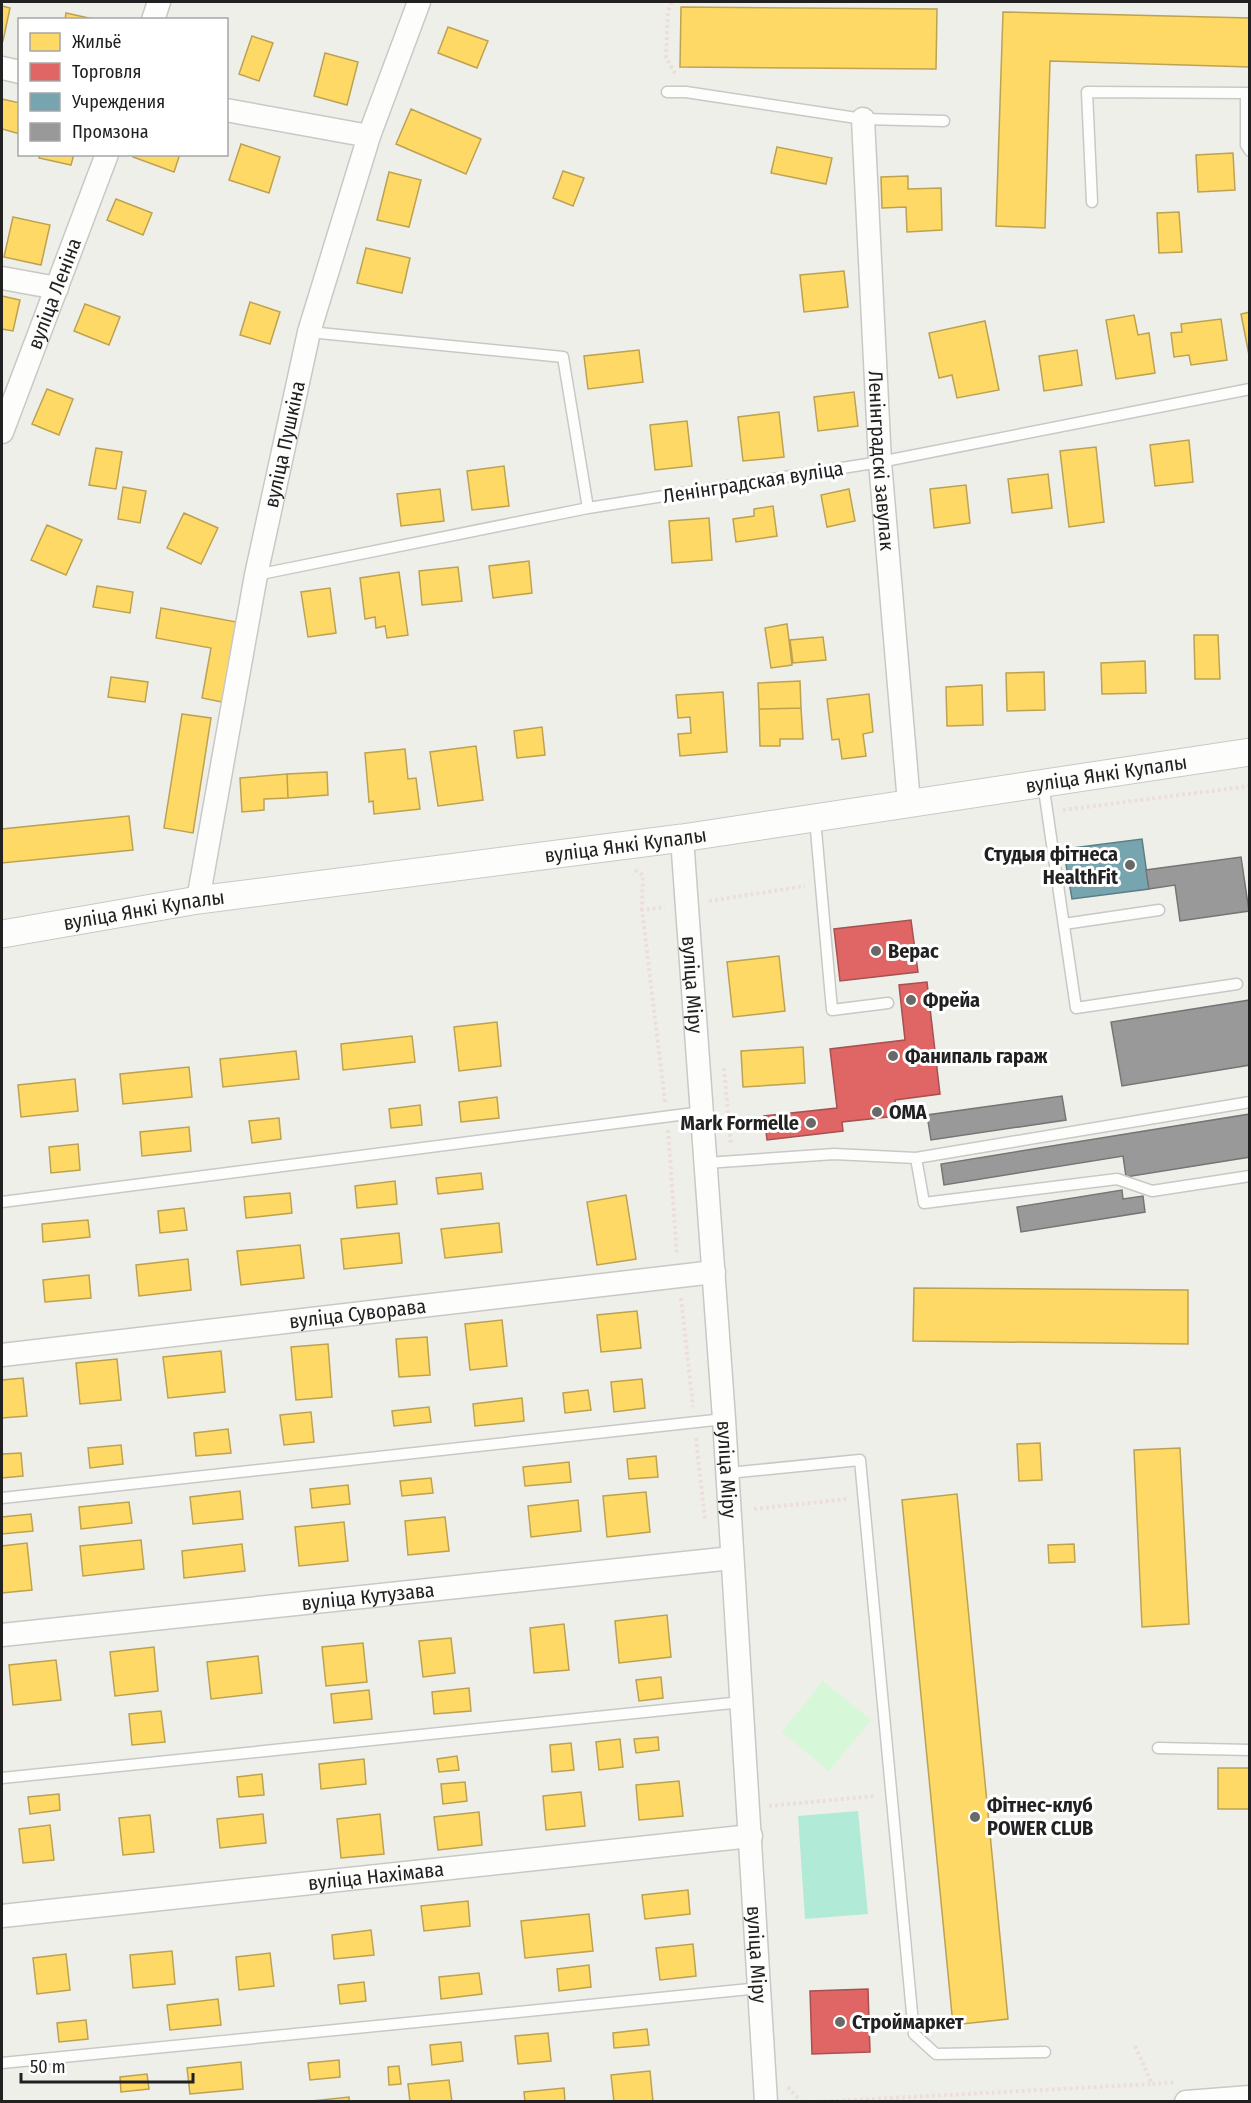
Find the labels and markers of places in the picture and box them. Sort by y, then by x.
place label: Студыя фітнеса HealthFit [984,842,1119,889]
marker: Студыя фітнеса HealthFit [1123,858,1137,872]
place label: Верас [888,939,939,963]
marker: Верас [869,944,883,958]
place label: Фрейа [923,988,980,1012]
marker: Фрейа [904,993,918,1007]
place label: Фанипаль гараж [905,1044,1048,1068]
marker: Фанипаль гараж [886,1049,900,1063]
place label: ОМА [889,1100,928,1124]
marker: ОМА [870,1105,884,1119]
place label: Mark Formelle [681,1111,799,1135]
marker: Mark Formelle [804,1116,818,1130]
place label: Фітнес-клуб POWER CLUB [987,1793,1093,1840]
marker: Фітнес-клуб POWER CLUB [968,1810,982,1824]
place label: Строймаркет [852,2010,964,2034]
marker: Строймаркет [833,2015,847,2029]

